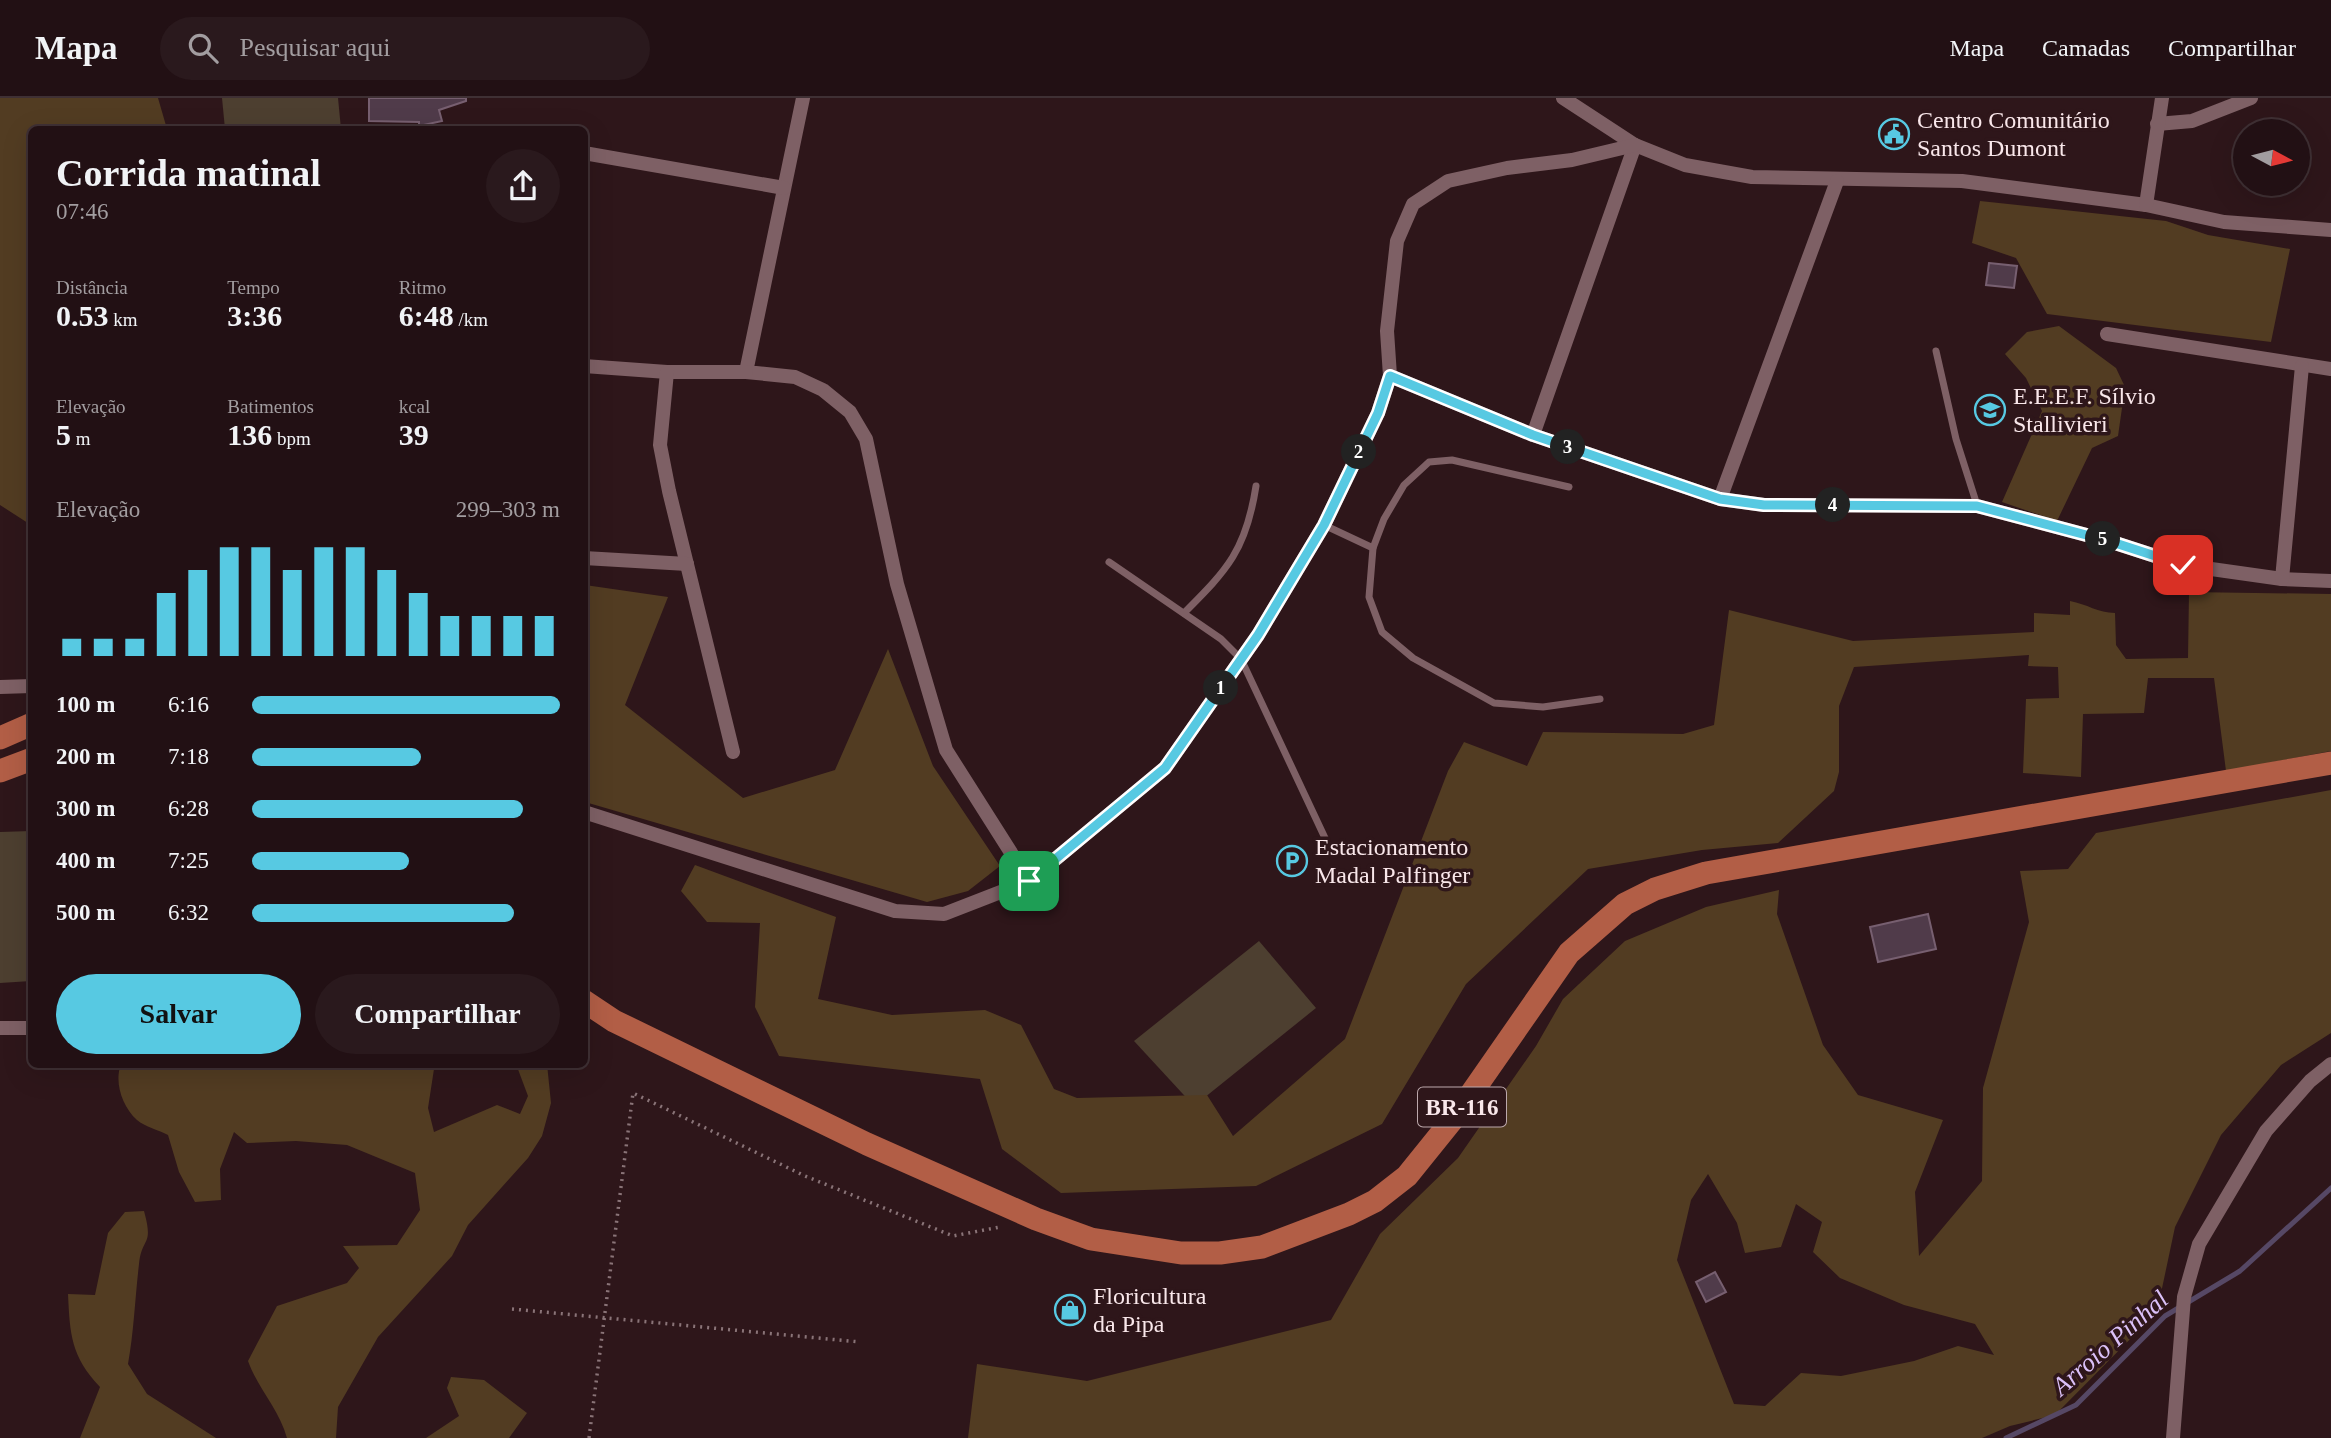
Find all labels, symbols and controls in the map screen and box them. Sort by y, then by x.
search box [160,17,650,80]
icon: search [184,29,222,67]
text: Mapa [35,30,118,66]
text: Pesquisar aqui [240,33,390,62]
text: Mapa [1949,35,2004,61]
text: Camadas [2042,35,2130,61]
text: Compartilhar [2168,35,2296,61]
place label: Centro Comunitário Santos Dumont [1917,107,2110,161]
public building icon: Centro Comunitário Santos Dumont [1877,117,1911,151]
north arrow [2233,119,2310,196]
map controls [2233,119,2310,196]
button: share [486,149,560,223]
text: Corrida matinal [56,152,321,194]
text: 07:46 [56,199,108,224]
text: Distância [56,277,128,298]
text: Tempo [227,277,280,298]
text: Ritmo [399,277,446,298]
text: 0.53 [56,299,109,332]
text: 3:36 [227,299,282,332]
text: 6:48 [399,299,454,332]
text: km [109,309,138,330]
text: /km [454,309,488,330]
place label: E.E.E.F. Sílvio Stallivieri [2013,383,2156,437]
school or university icon: E.E.E.F. Sílvio Stallivieri [1973,393,2007,427]
text: Elevação [56,396,126,417]
text: Batimentos [227,396,314,417]
text: kcal [399,396,430,417]
text: 5 [56,418,71,451]
text: 136 [227,418,272,451]
text: 39 [399,418,429,451]
text: m [71,428,91,449]
text: bpm [272,428,311,449]
pin: 3 [1550,430,1586,464]
pin: 2 [1342,434,1376,470]
text: 3 [1563,436,1572,457]
text: 2 [1354,441,1363,462]
pin: 4 [1815,488,1850,522]
text: 4 [1828,494,1837,515]
text: Elevação [56,497,140,522]
text: 299–303 m [456,497,560,522]
pin: 5 [2086,522,2120,556]
text: 5 [2098,528,2107,549]
pin [2153,535,2213,595]
icon: check [2164,546,2202,584]
pin: 1 [1204,670,1238,706]
text: 1 [1216,677,1225,698]
text: 100 m [56,692,115,717]
text: 6:16 [168,692,209,717]
text: 200 m [56,744,115,769]
text: 7:18 [168,744,209,769]
text: 300 m [56,796,115,821]
text: 6:28 [168,796,209,821]
place label: Estacionamento Madal Palfinger [1315,834,1470,888]
parking icon: Estacionamento Madal Palfinger [1275,844,1309,878]
text: 400 m [56,848,115,873]
text: 7:25 [168,848,209,873]
pin [999,851,1059,911]
icon: arrive [1010,862,1048,900]
text: 500 m [56,900,115,925]
text: 6:32 [168,900,209,925]
button: Salvar [56,974,301,1054]
button: Compartilhar [315,974,560,1054]
road number: BR-116 [1418,1088,1506,1126]
place label: Floricultura da Pipa [1093,1283,1207,1337]
water label: Arroio Pinhal [2045,1285,2174,1403]
shop icon: Floricultura da Pipa [1053,1293,1087,1327]

